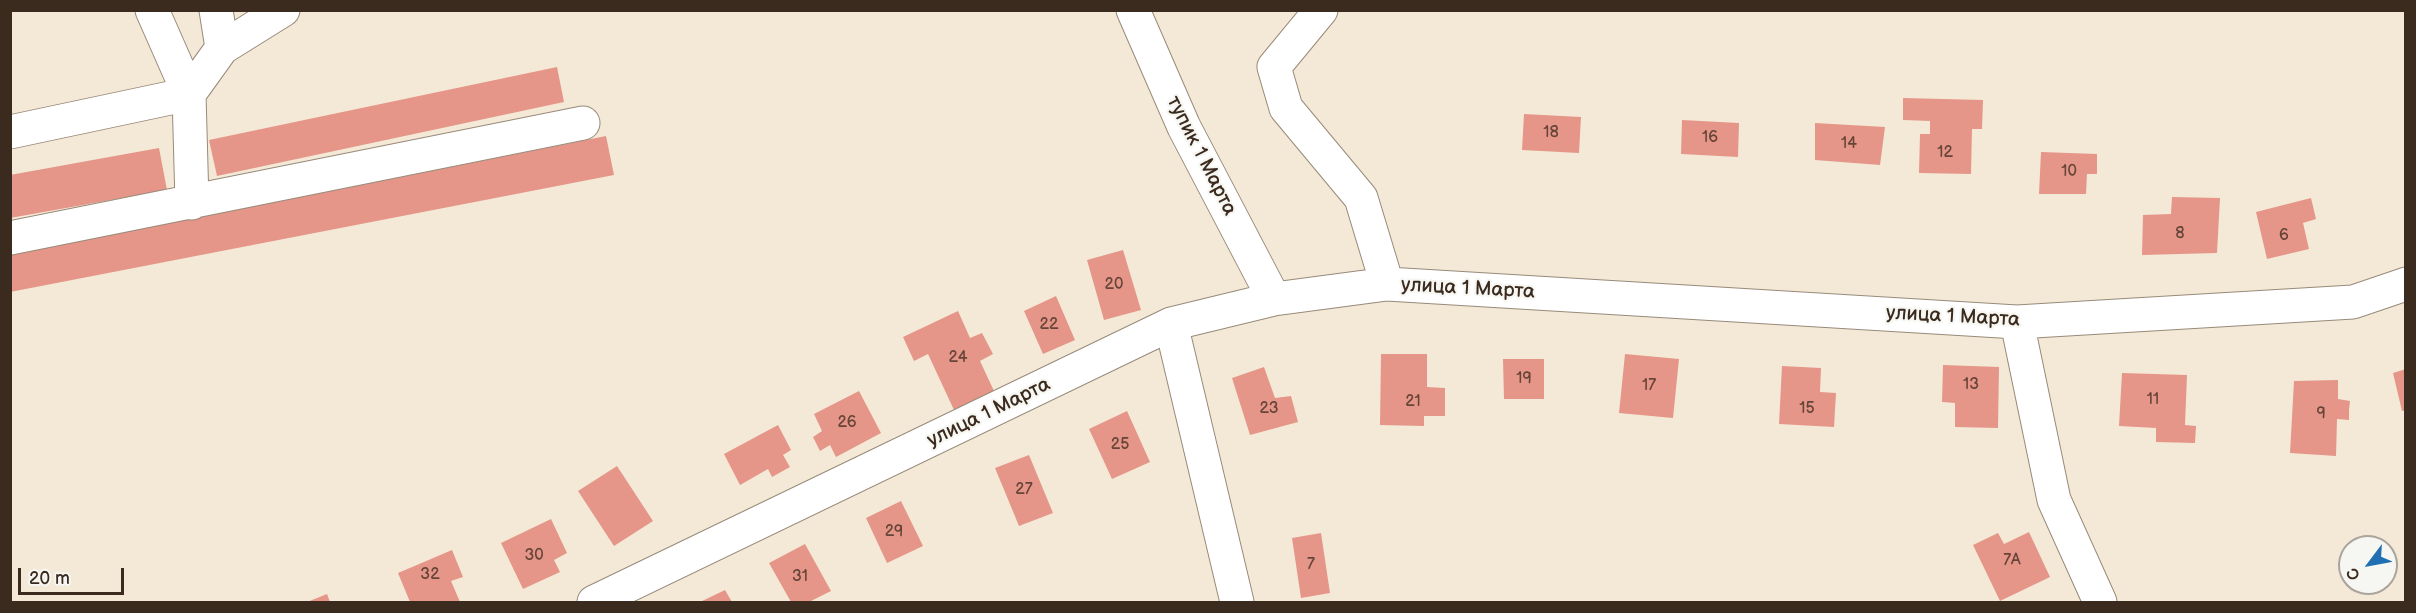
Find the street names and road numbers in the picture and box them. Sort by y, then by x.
street label: тупик 1 Марта [1161,92,1241,220]
street label: улица 1 Марта [1400,274,1536,304]
street label: улица 1 Марта [1885,302,2021,332]
street label: улица 1 Марта [924,373,1054,453]

